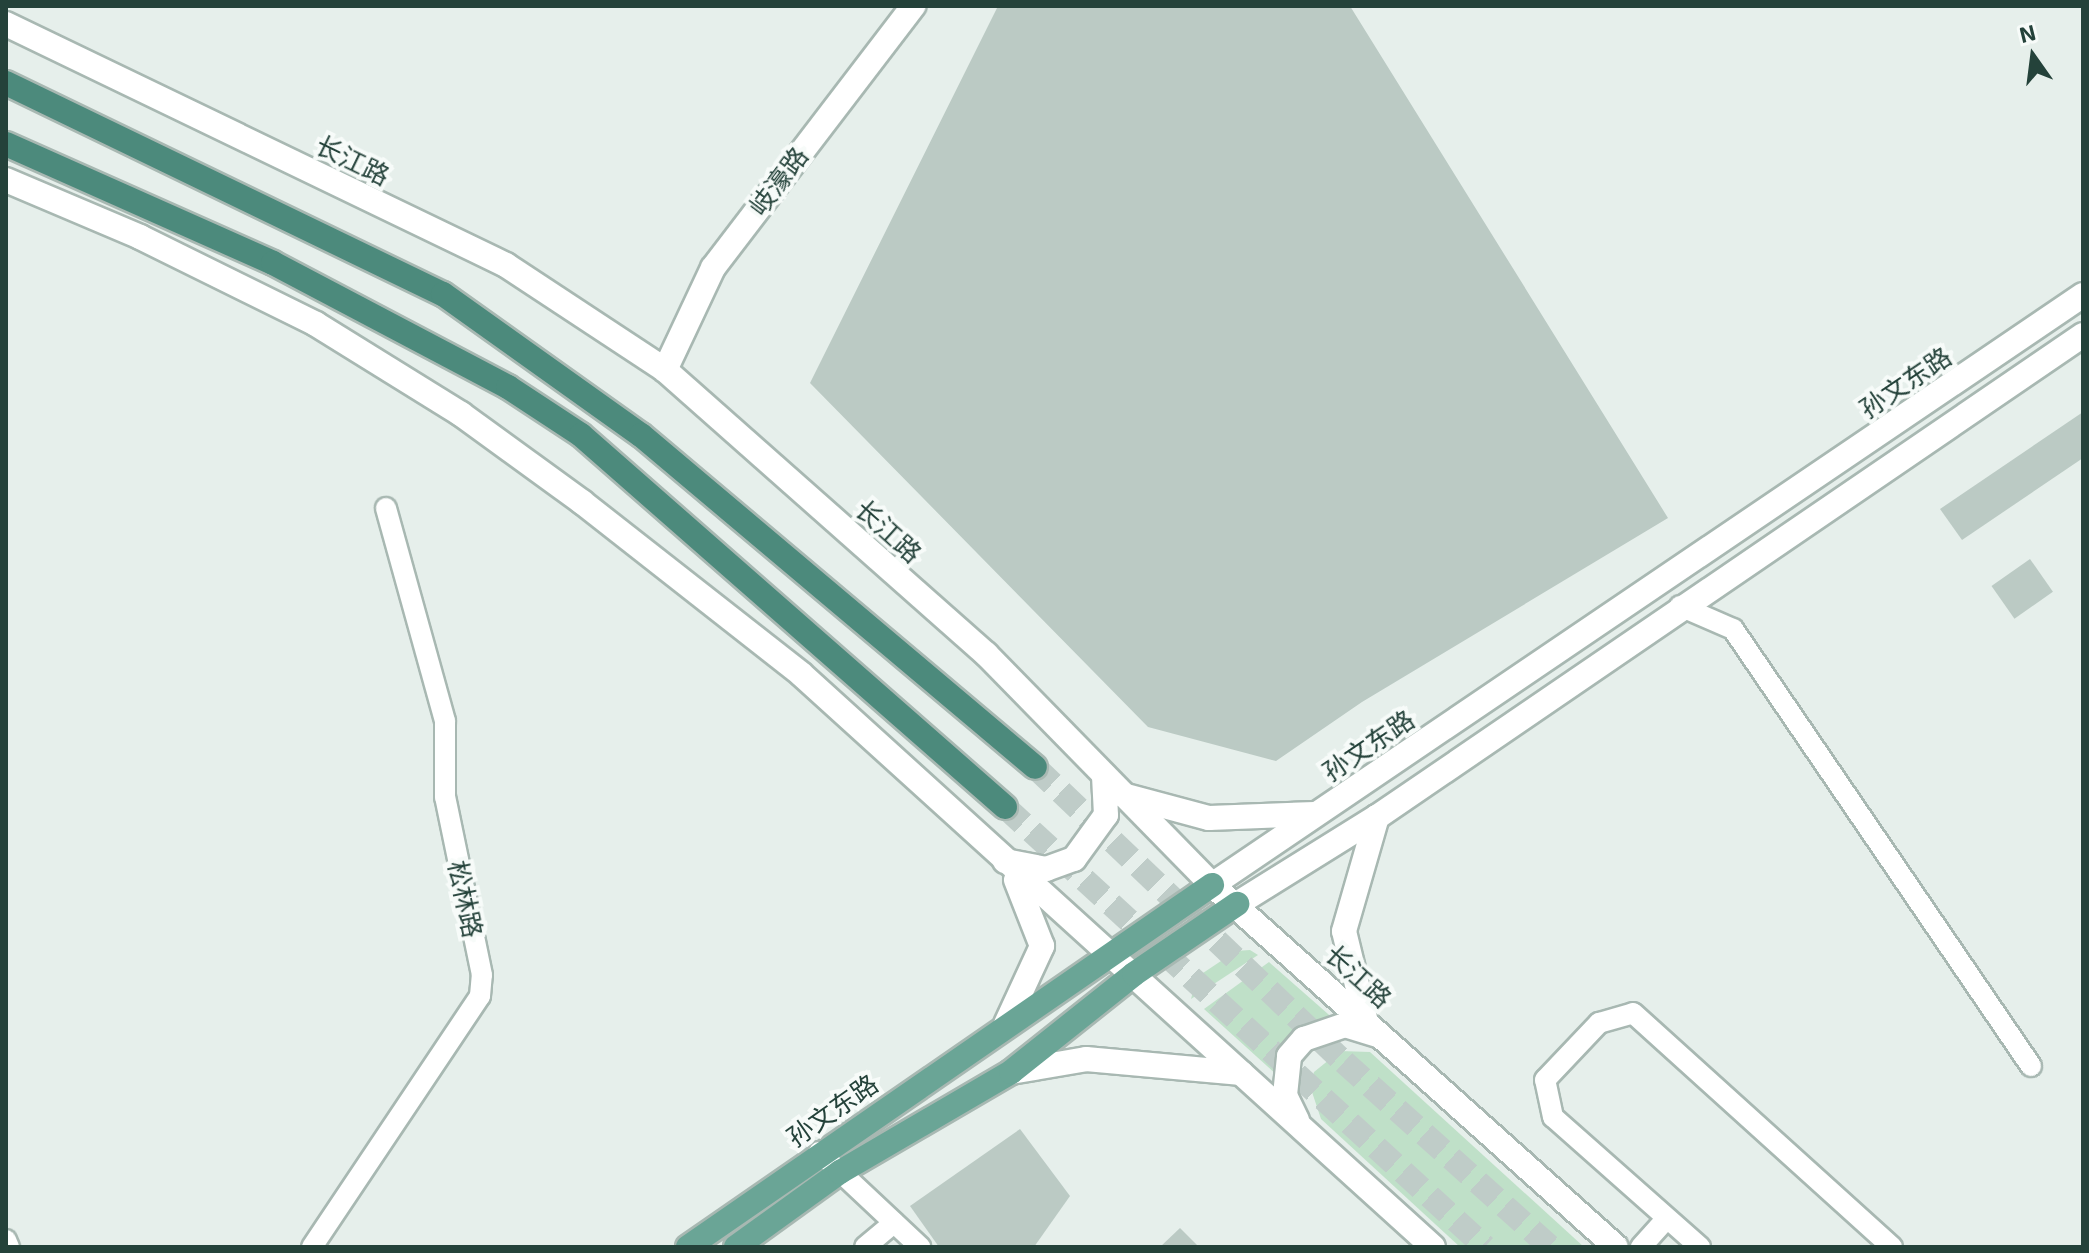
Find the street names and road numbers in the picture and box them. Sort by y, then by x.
street label: 长江路 [311,129,395,191]
street label: 岐濠路 [742,140,814,222]
street label: 孙文东路 [1853,340,1957,424]
street label: 长江路 [850,493,928,569]
street label: 孙文东路 [1316,703,1420,787]
street label: 松林路 [443,858,489,940]
street label: 长江路 [1320,938,1398,1014]
street label: 孙文东路 [780,1067,884,1153]

